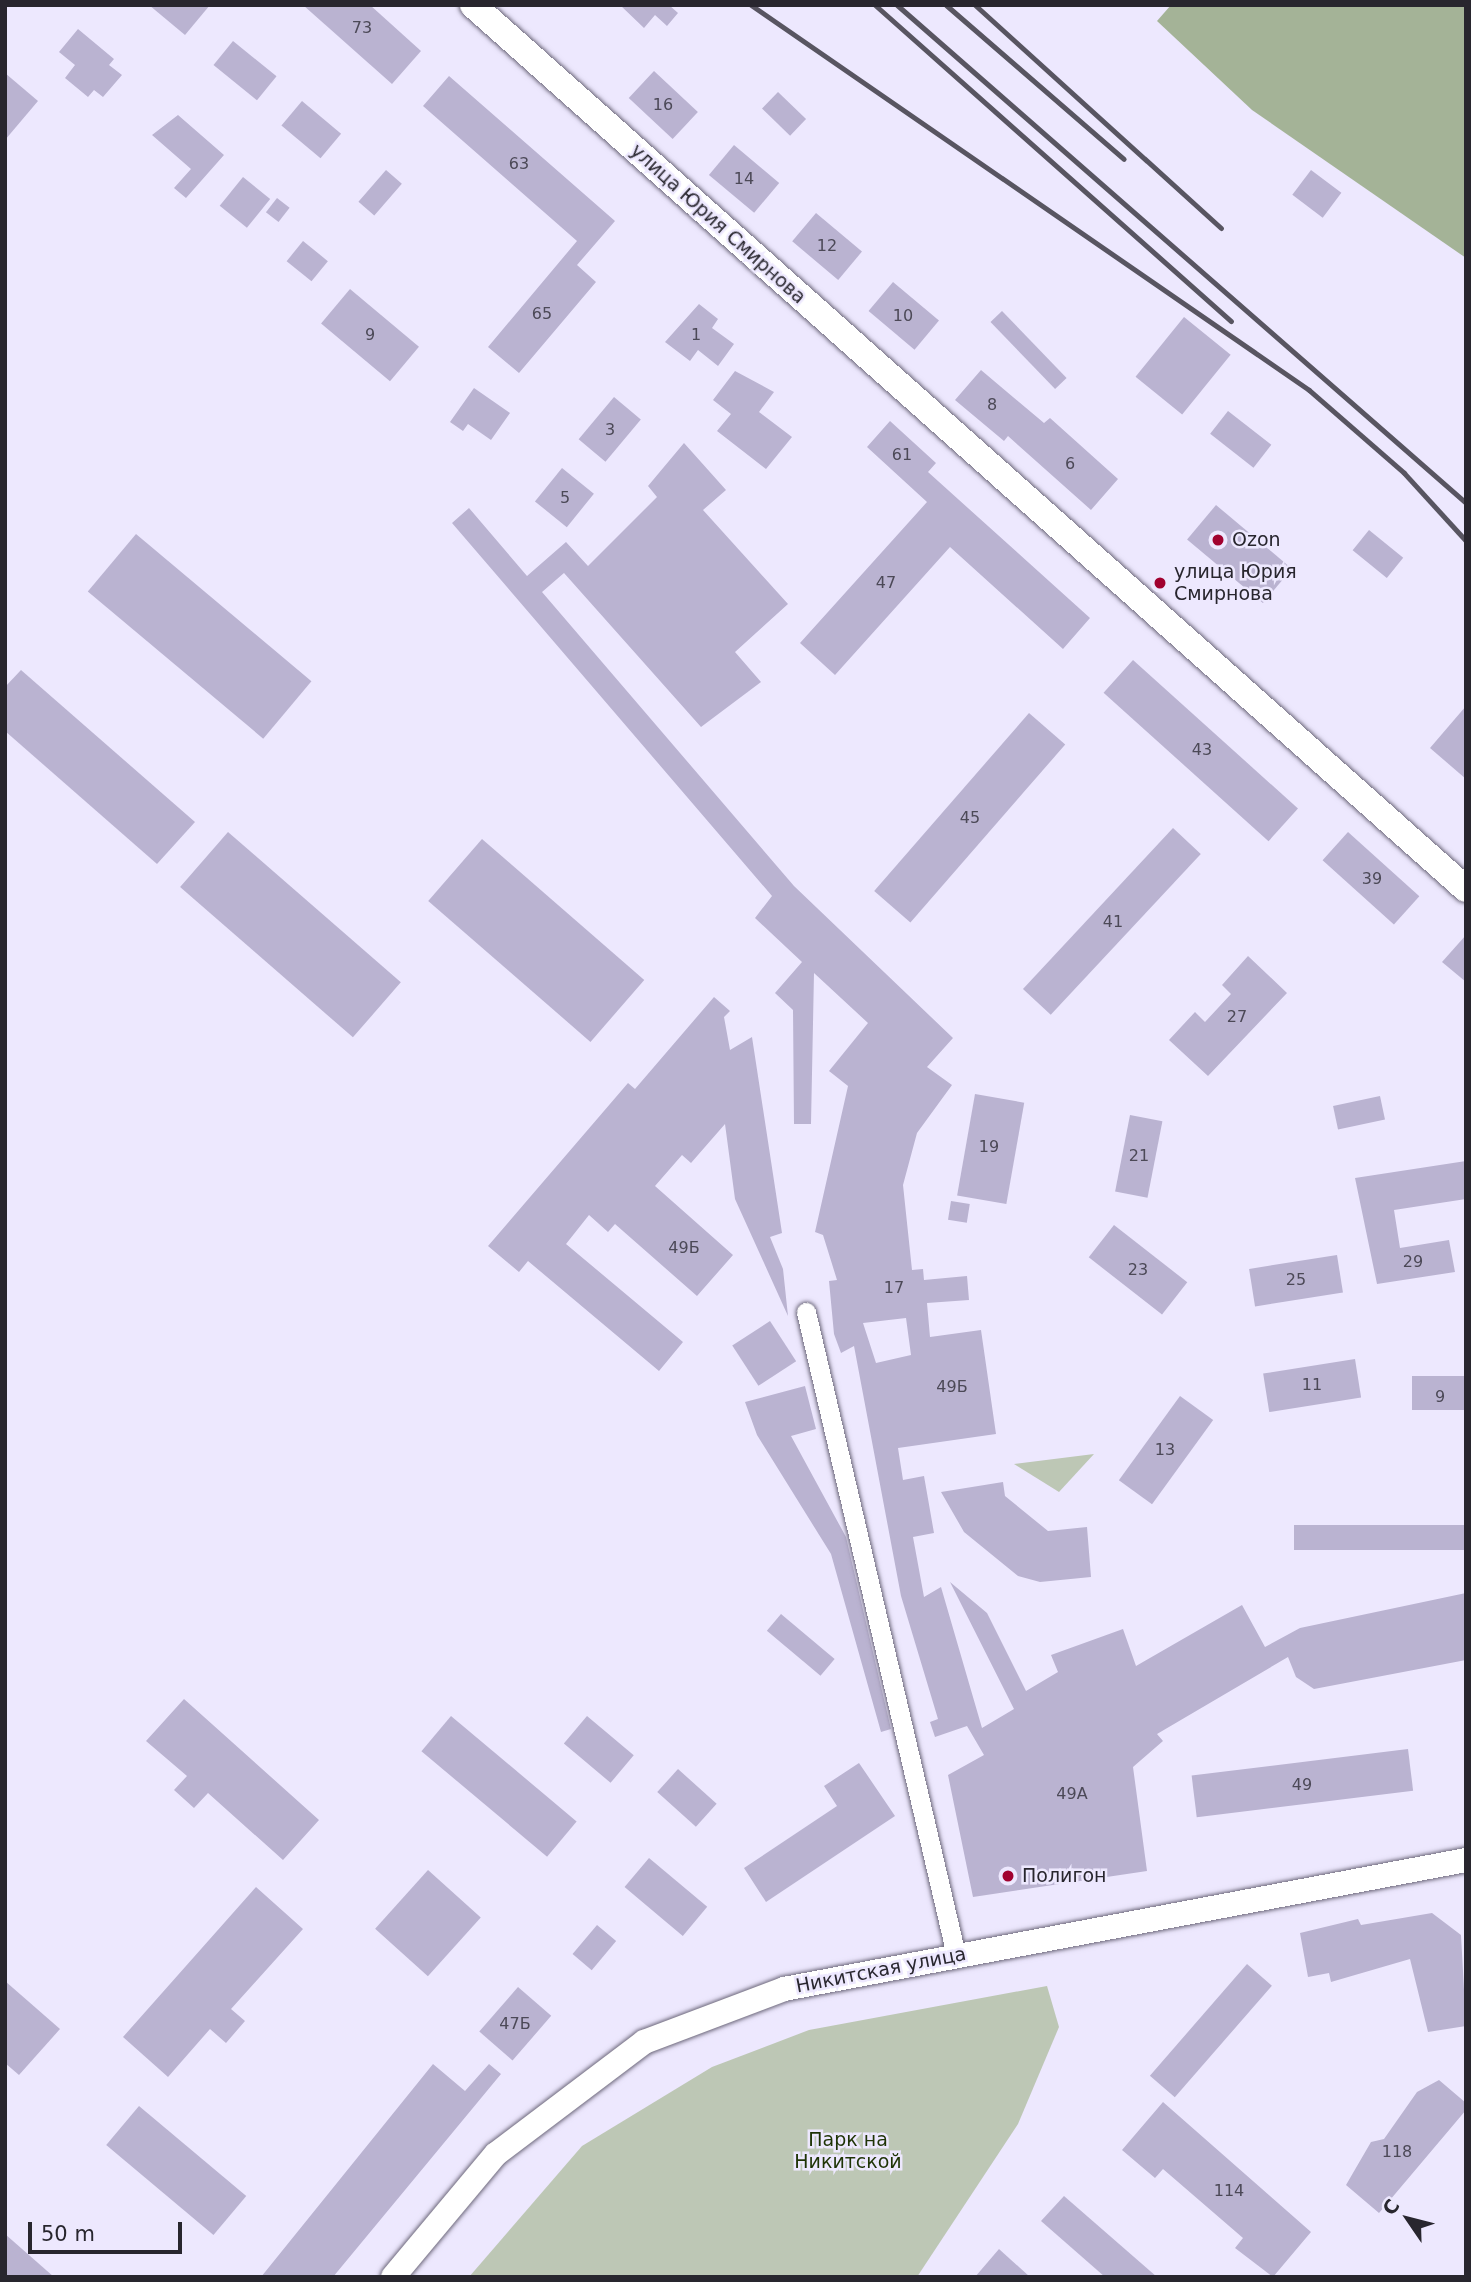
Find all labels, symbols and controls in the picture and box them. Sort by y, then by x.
house number: 73 [352,18,372,38]
house number: 16 [653,95,673,115]
street label: улица Юрия Смирнова [626,139,810,309]
house number: 63 [509,154,529,174]
house number: 14 [734,169,754,189]
house number: 12 [817,236,837,256]
house number: 65 [532,304,552,324]
house number: 10 [893,306,913,326]
house number: 9 [365,325,375,345]
house number: 1 [691,325,701,345]
house number: 8 [987,395,997,415]
house number: 3 [605,420,615,440]
house number: 61 [892,445,912,465]
house number: 6 [1065,454,1075,474]
house number: 5 [560,488,570,508]
place label: Ozon [1232,529,1281,551]
marker: Ozon [1210,532,1226,548]
place label: улица Юрия Смирнова [1174,561,1297,605]
house number: 47 [876,573,896,593]
marker: улица Юрия Смирнова [1152,575,1168,591]
house number: 43 [1192,740,1212,760]
house number: 45 [960,808,980,828]
house number: 39 [1362,869,1382,889]
house number: 41 [1103,912,1123,932]
house number: 27 [1227,1007,1247,1027]
house number: 19 [979,1137,999,1157]
house number: 21 [1129,1146,1149,1166]
house number: 49Б [668,1238,700,1258]
house number: 29 [1403,1252,1423,1272]
house number: 23 [1128,1260,1148,1280]
house number: 25 [1286,1270,1306,1290]
house number: 17 [884,1278,904,1298]
house number: 11 [1302,1375,1322,1395]
house number: 49Б [936,1377,968,1397]
house number: 9 [1435,1387,1445,1407]
house number: 13 [1155,1440,1175,1460]
house number: 49 [1292,1775,1312,1795]
house number: 49А [1056,1784,1088,1804]
place label: Полигон [1022,1865,1106,1887]
marker: Полигон [1000,1868,1016,1884]
street label: Никитская улица [794,1942,968,1998]
house number: 47Б [499,2014,531,2034]
park label: Парк на Никитской [794,2129,902,2173]
house number: 118 [1382,2142,1412,2162]
house number: 114 [1214,2181,1244,2201]
north arrow [1373,2184,1443,2254]
text: С [1378,2195,1404,2219]
scale bar [32,2208,186,2252]
text: 50 m [41,2222,95,2246]

